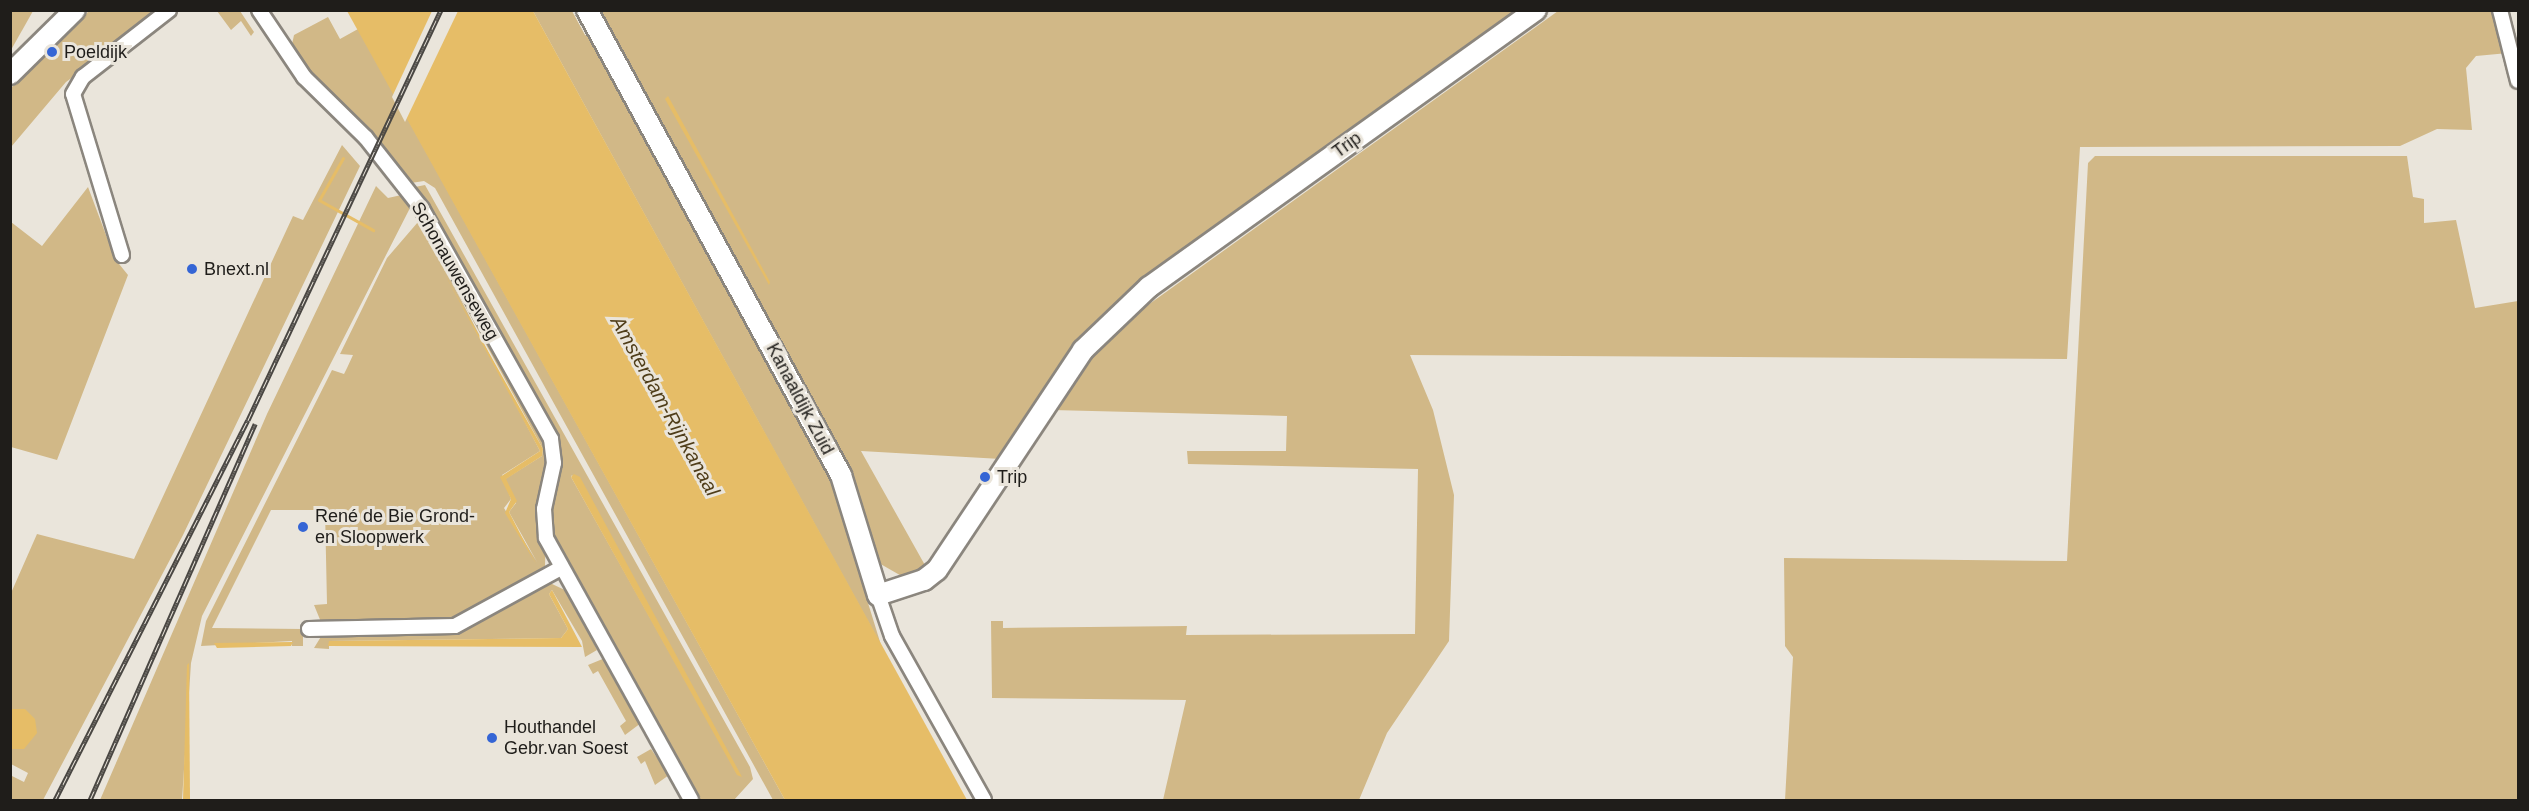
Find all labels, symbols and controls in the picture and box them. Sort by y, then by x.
place label: Poeldijk [64,41,127,63]
marker: Poeldijk [45,45,59,59]
street label: Trip [1328,127,1366,163]
street label: Schonauwenseweg [407,198,503,344]
place label: Bnext.nl [204,258,269,280]
marker: Bnext.nl [185,262,199,276]
water label: Amsterdam-Rijnkanaal [605,312,725,500]
street label: Kanaaldijk Zuid [762,340,838,458]
place label: Trip [997,466,1027,488]
marker: Trip [978,470,992,484]
place label: René de Bie Grond- en Sloopwerk [315,506,475,548]
marker: René de Bie Grond- en Sloopwerk [296,520,310,534]
place label: Houthandel Gebr.van Soest [504,717,628,760]
marker: Houthandel Gebr.van Soest [485,731,499,745]

